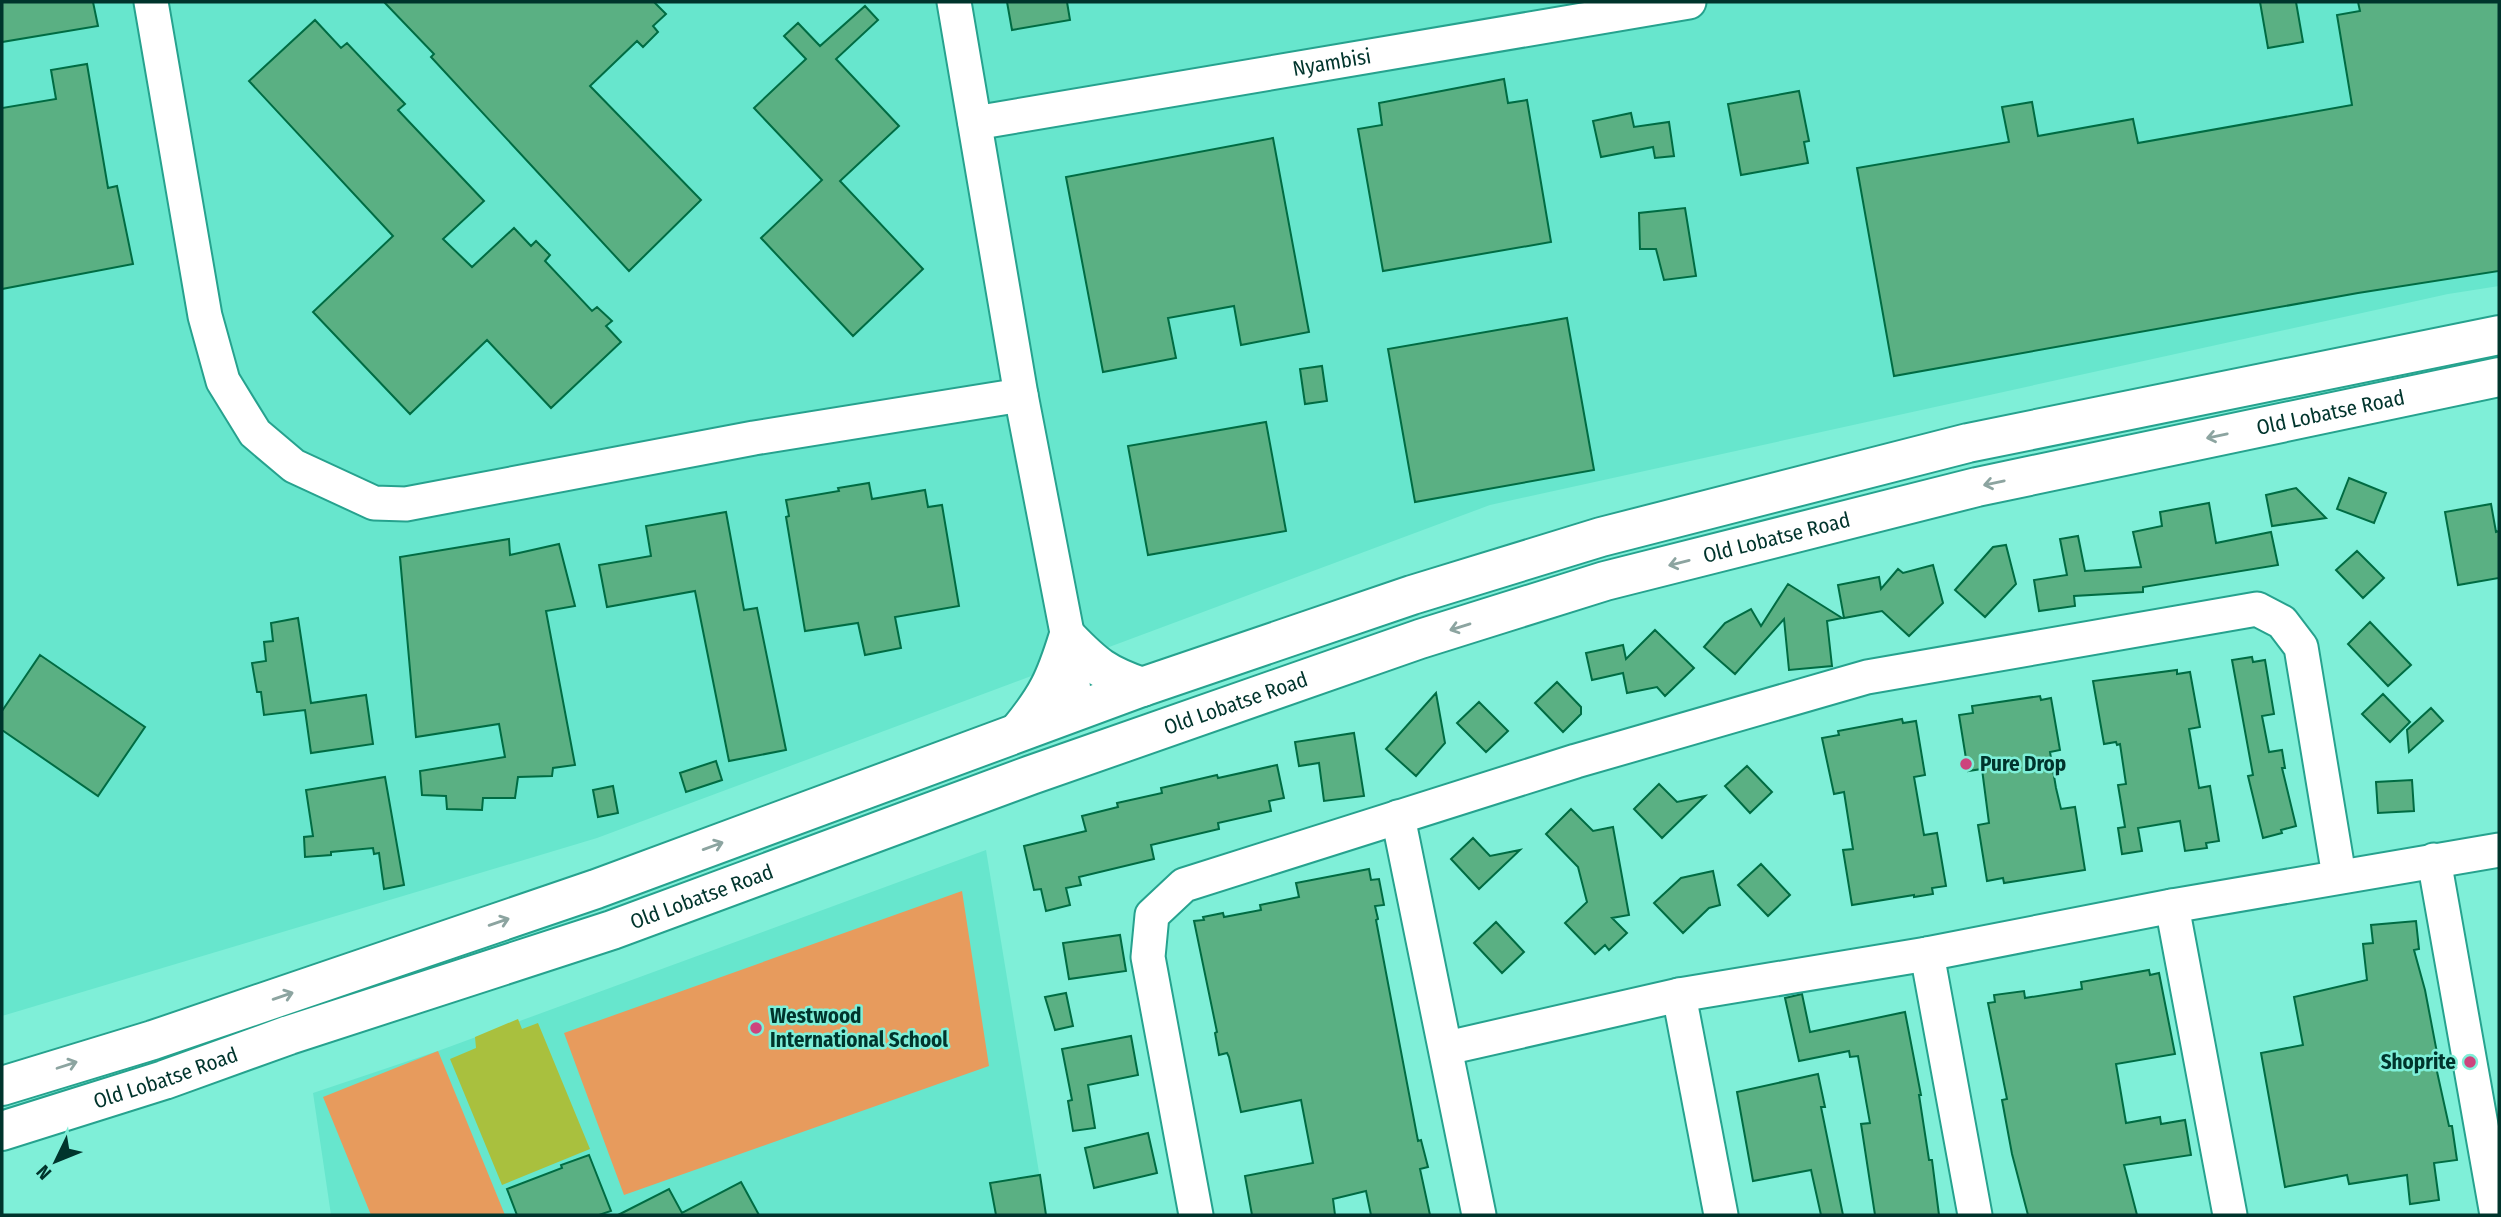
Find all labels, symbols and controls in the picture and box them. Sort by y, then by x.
street label: Nyambisi [1291,43,1373,82]
street label: Old Lobatse Road [2254,384,2407,441]
one-way arrow [2206,430,2229,444]
one-way arrow [1983,477,2006,491]
street label: Old Lobatse Road [1700,507,1853,569]
one-way arrow [1668,557,1690,570]
one-way arrow [1450,621,1472,634]
street label: Old Lobatse Road [1160,666,1311,741]
place label: Pure Drop [1980,751,2066,777]
marker: Pure Drop [1958,756,1974,772]
one-way arrow [701,838,723,851]
street label: Old Lobatse Road [627,858,777,935]
one-way arrow [487,915,509,927]
one-way arrow [272,989,294,1001]
place label: Westwood International School [770,1003,948,1053]
marker: Westwood International School [748,1020,764,1036]
street label: Old Lobatse Road [90,1042,241,1114]
place label: Shoprite [2381,1049,2456,1075]
marker: Shoprite [2462,1054,2478,1070]
one-way arrow [55,1058,77,1070]
north arrow [21,1126,91,1196]
text: N [32,1160,56,1184]

